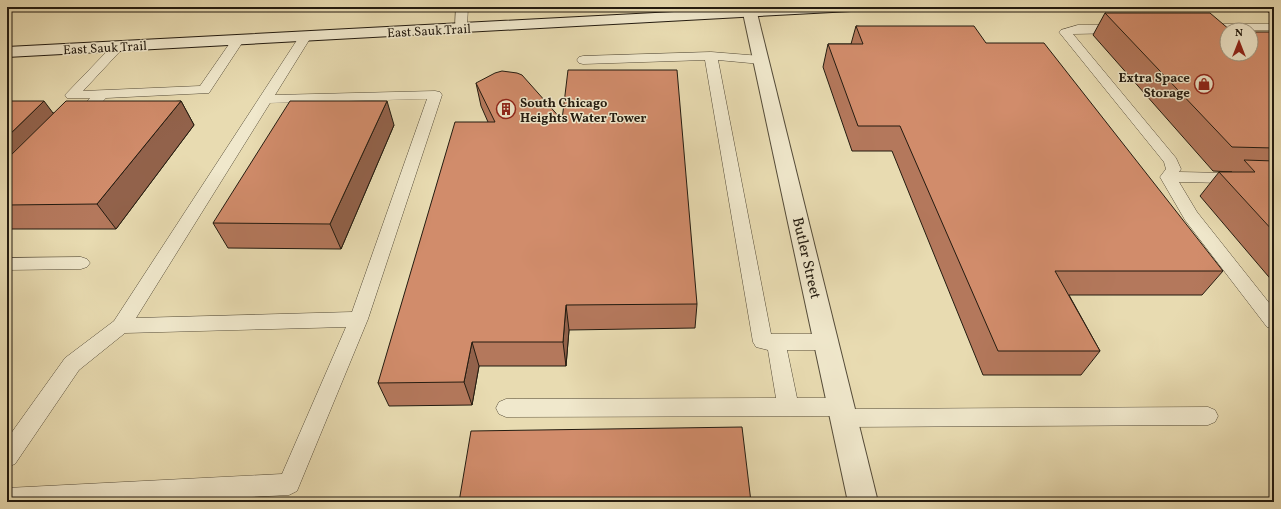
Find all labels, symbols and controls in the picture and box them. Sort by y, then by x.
street label: East Sauk Trail [387,21,472,43]
north arrow [1219,22,1259,62]
text: N [1235,26,1243,41]
street label: East Sauk Trail [63,38,148,60]
place label: Extra Space Storage [1118,70,1190,103]
shop icon: Extra Space Storage [1193,73,1215,95]
place label: South Chicago Heights Water Tower [520,95,647,128]
building icon: South Chicago Heights Water Tower [495,98,517,120]
street label: Butler Street [786,215,825,301]

